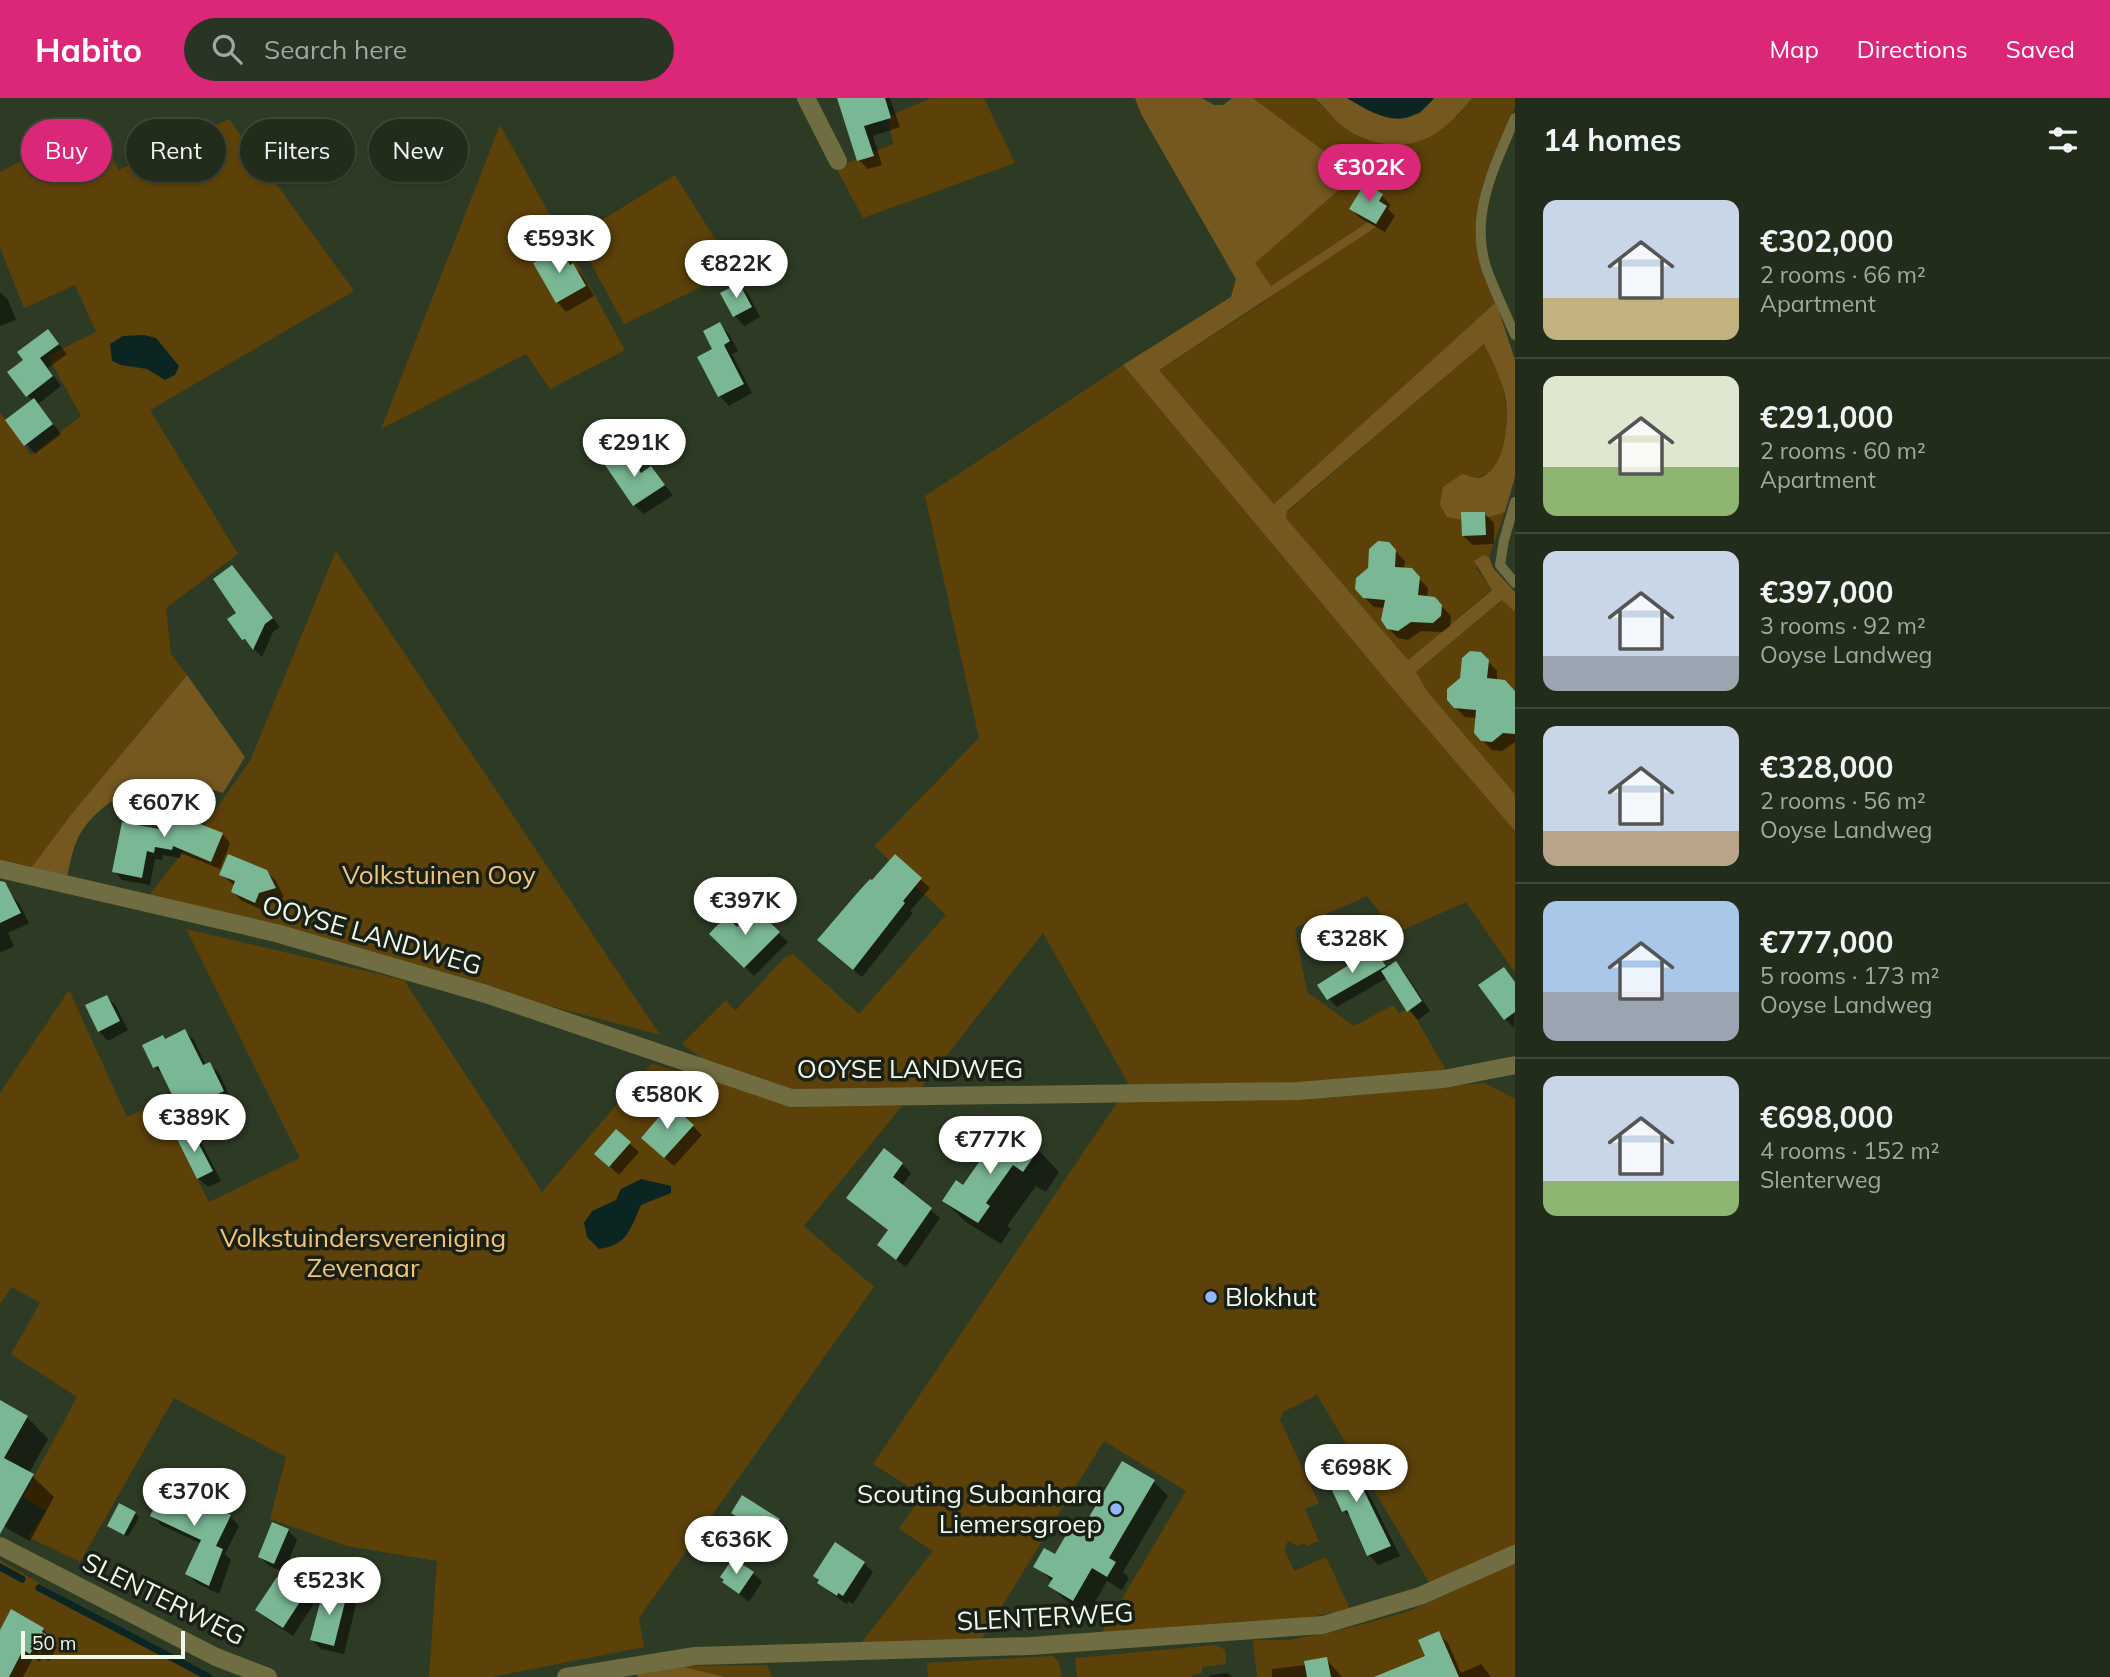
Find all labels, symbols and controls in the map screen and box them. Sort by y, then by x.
search box [184,18,674,81]
text: Habito [35,29,142,70]
icon: search [208,30,246,68]
text: Search here [264,33,407,66]
text: Map [1769,34,1819,64]
text: Directions [1857,34,1968,64]
text: Saved [2006,34,2075,64]
chip: Buy [21,119,112,182]
chip: Rent [126,119,226,182]
chip: Filters [240,119,355,182]
chip: New [369,119,468,182]
text: 14 homes [1543,121,1682,159]
icon: filters [2044,121,2082,159]
pin: €302K [1320,144,1418,204]
text: €302K [1334,152,1404,181]
pin: €593K [510,216,608,275]
text: €302,000 [1760,222,1893,260]
text: €593K [524,223,594,252]
icon: home [1599,228,1683,312]
pin: €822K [687,240,785,300]
text: €822K [701,248,771,277]
text: 2 rooms · 66 m² [1760,260,1926,289]
text: Apartment [1760,289,1876,318]
text: €291,000 [1760,398,1893,436]
icon: home [1599,404,1683,488]
pin: €291K [585,420,683,479]
text: €291K [599,427,669,456]
text: 2 rooms · 60 m² [1760,436,1926,465]
text: Apartment [1760,465,1876,494]
text: €397,000 [1760,573,1893,611]
icon: home [1599,579,1683,663]
text: 3 rooms · 92 m² [1760,611,1926,640]
text: Ooyse Landweg [1760,640,1932,669]
text: €328,000 [1760,748,1893,786]
icon: home [1599,754,1683,838]
pin: €607K [115,780,213,839]
text: 2 rooms · 56 m² [1760,786,1926,815]
text: €607K [129,787,199,816]
text: Ooyse Landweg [1760,815,1932,844]
park label: Volkstuinen Ooy [342,858,536,891]
pin: €397K [696,878,794,937]
text: €397K [710,885,780,914]
street label: OOYSE LANDWEG [259,887,486,982]
pin: €328K [1303,916,1401,975]
text: €328K [1317,923,1387,952]
text: €777,000 [1760,923,1893,961]
icon: home [1599,929,1683,1013]
text: 5 rooms · 173 m² [1760,961,1940,990]
text: Ooyse Landweg [1760,990,1932,1019]
street label: OOYSE LANDWEG [797,1052,1023,1085]
pin: €580K [618,1072,716,1131]
text: €580K [632,1079,702,1108]
pin: €389K [145,1094,243,1154]
text: €698,000 [1760,1098,1893,1136]
text: €389K [159,1102,229,1131]
icon: home [1599,1104,1683,1188]
pin: €777K [941,1116,1039,1176]
text: €777K [955,1124,1025,1153]
text: 4 rooms · 152 m² [1760,1136,1940,1165]
text: Slenterweg [1760,1165,1881,1194]
park label: Volkstuindersvereniging Zevenaar [220,1221,506,1284]
place label: Blokhut [1225,1280,1316,1313]
marker: Blokhut [1203,1289,1219,1305]
pin: €698K [1307,1444,1405,1504]
text: €698K [1321,1452,1391,1481]
pin: €370K [145,1468,243,1528]
text: €370K [159,1476,229,1505]
place label: Scouting Subanhara Liemersgroep [857,1477,1102,1540]
marker: Scouting Subanhara Liemersgroep [1108,1501,1124,1517]
pin: €636K [687,1516,785,1576]
text: €636K [701,1524,771,1553]
street label: SLENTERWEG [77,1545,251,1652]
pin: €523K [280,1558,378,1617]
text: €523K [294,1565,364,1594]
street label: SLENTERWEG [956,1595,1134,1638]
scale bar [21,1628,186,1660]
text: 50 m [32,1631,76,1655]

